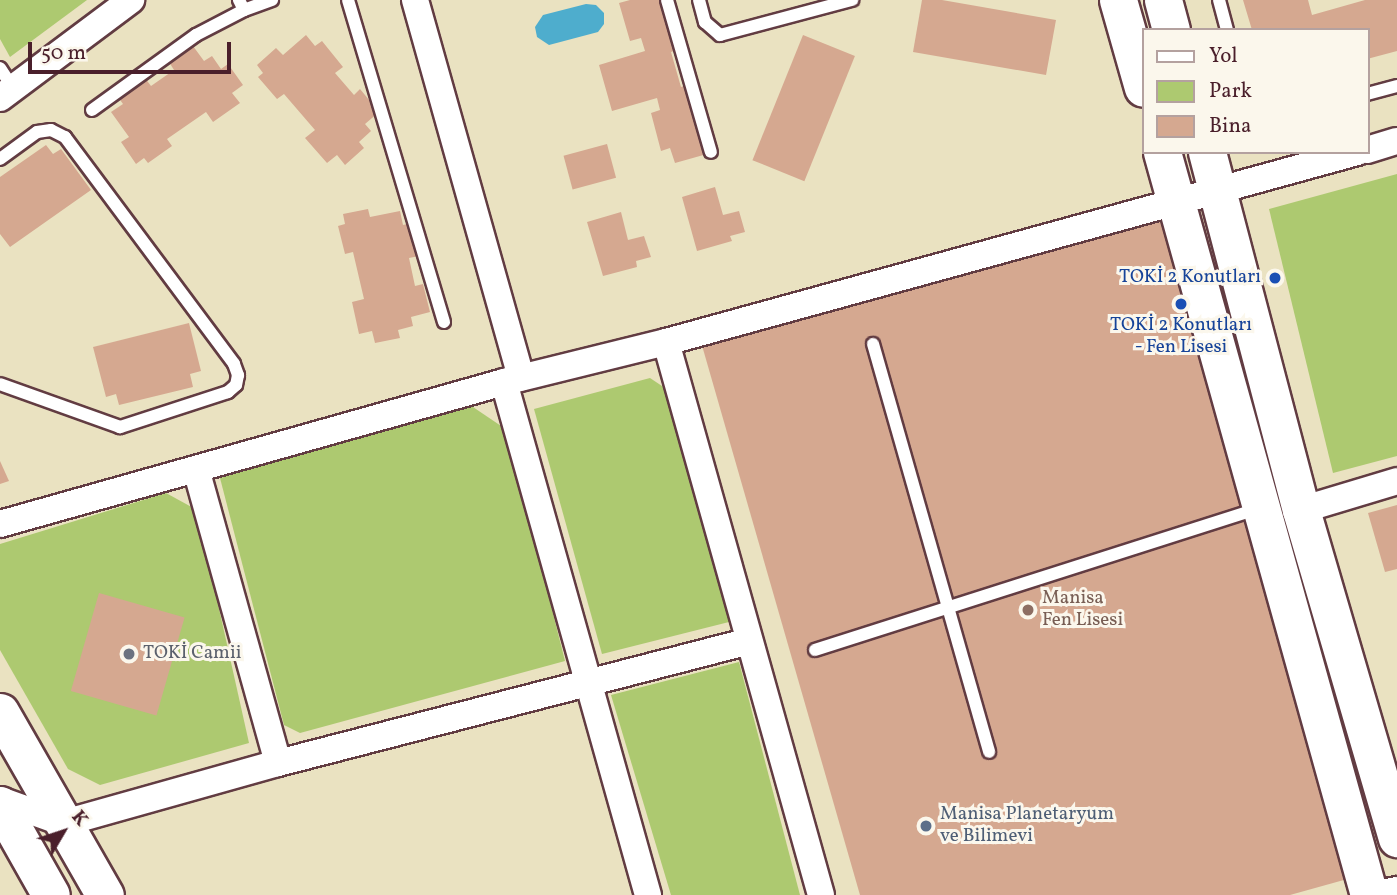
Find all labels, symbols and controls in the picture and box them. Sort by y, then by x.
scale bar [32,28,234,72]
legend [1142,28,1369,154]
text: 50 m [41,39,86,68]
text: Yol [1209,42,1238,71]
text: Park [1209,77,1252,106]
text: Bina [1209,112,1251,141]
place label: TOKİ 2 Konutları [1119,267,1261,289]
marker: TOKİ 2 Konutları [1267,270,1283,286]
marker: TOKİ 2 Konutları - Fen Lisesi [1173,296,1189,312]
place label: TOKİ 2 Konutları - Fen Lisesi [1110,315,1252,359]
place label: Manisa Fen Lisesi [1042,588,1123,632]
marker: Manisa Fen Lisesi [1020,602,1036,618]
place label: TOKİ Camii [143,643,241,665]
marker: TOKİ Camii [121,646,137,662]
north arrow [28,797,98,867]
place label: Manisa Planetaryum ve Bilimevi [940,804,1114,848]
text: K [65,805,94,832]
marker: Manisa Planetaryum ve Bilimevi [918,818,934,834]

